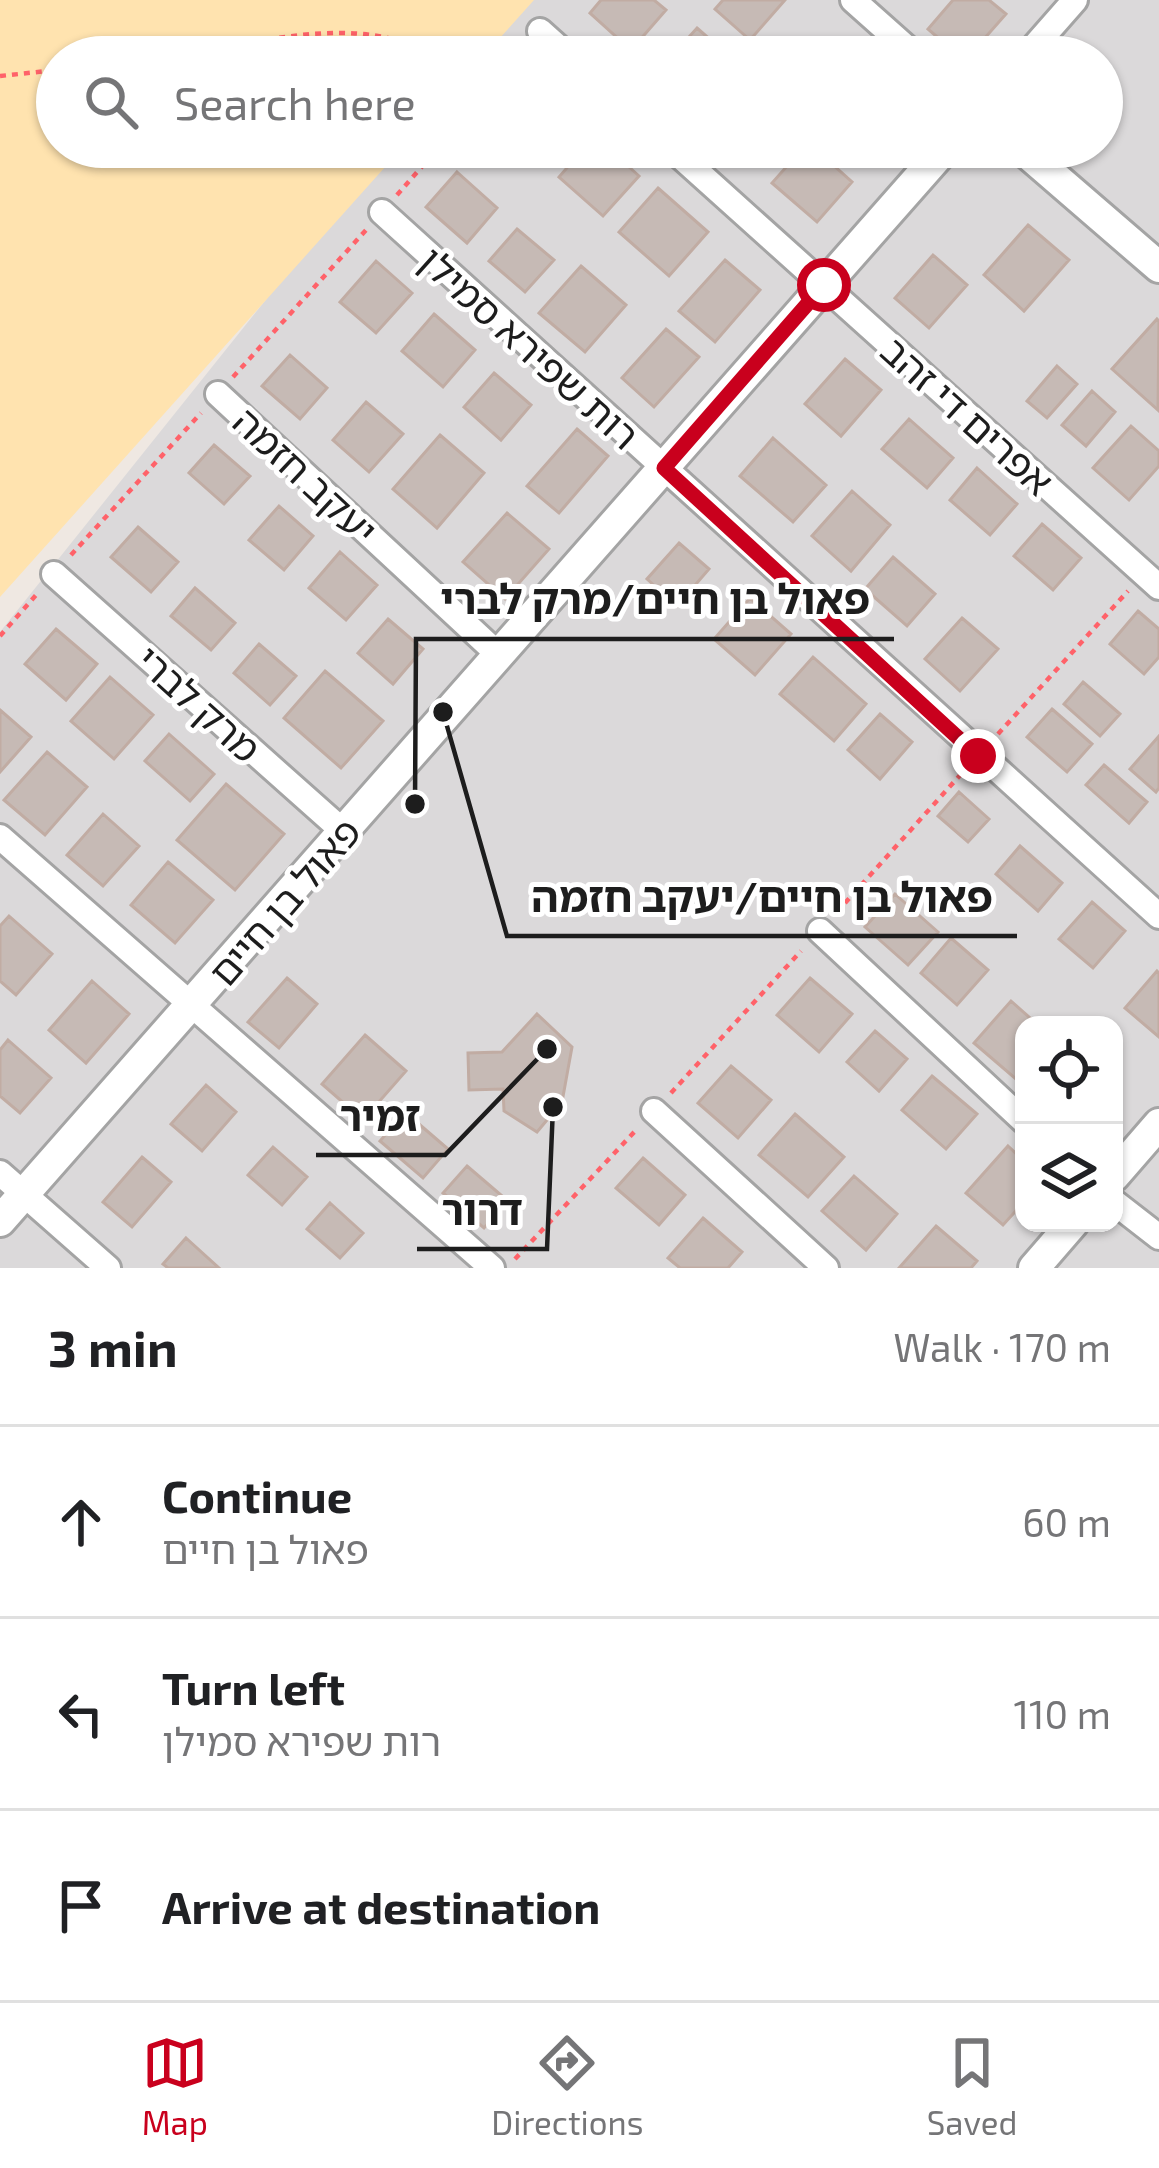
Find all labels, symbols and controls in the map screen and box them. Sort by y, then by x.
search box [36,36,1123,168]
icon: search [78,69,144,135]
text: Search here [174,75,416,129]
street label: רות שפירא סמילן [411,236,649,458]
route start [797,258,851,312]
street label: אפרים די זהב [873,326,1063,504]
street label: יעקב חזמה [225,397,387,553]
callout: פאול בן חיים/מרק לברי [416,561,894,639]
text: פאול בן חיים/מרק לברי [440,572,870,622]
street label: מרק לברי [127,635,271,771]
route end [951,729,1005,783]
street label: פאול בן חיים [198,807,370,995]
callout: פאול בן חיים/יעקב חזמה [507,858,1017,936]
text: פאול בן חיים/יעקב חזמה [531,870,993,920]
map controls [1015,1016,1123,1232]
button: locate [1015,1016,1123,1124]
callout: זמיר [316,1077,445,1155]
text: זמיר [340,1089,420,1139]
button: layers [1015,1124,1123,1232]
callout: דרור [417,1171,547,1249]
text: דרור [441,1183,523,1233]
text: 3 min [48,1316,178,1377]
text: Walk · 170 m [894,1323,1111,1370]
text: Continue [162,1468,352,1522]
icon: ahead [48,1489,114,1555]
text: 60 m [1022,1498,1111,1545]
text: פאול בן חיים [162,1525,369,1572]
text: Turn left [162,1660,345,1714]
icon: left [48,1681,114,1747]
text: 110 m [1014,1690,1111,1737]
text: רות שפירא סמילן [162,1717,441,1764]
icon: arrive [48,1873,114,1939]
text: Arrive at destination [162,1879,600,1933]
tab: Map [142,2030,208,2142]
tab: Directions [491,2030,643,2142]
tab: Saved [927,2030,1017,2142]

